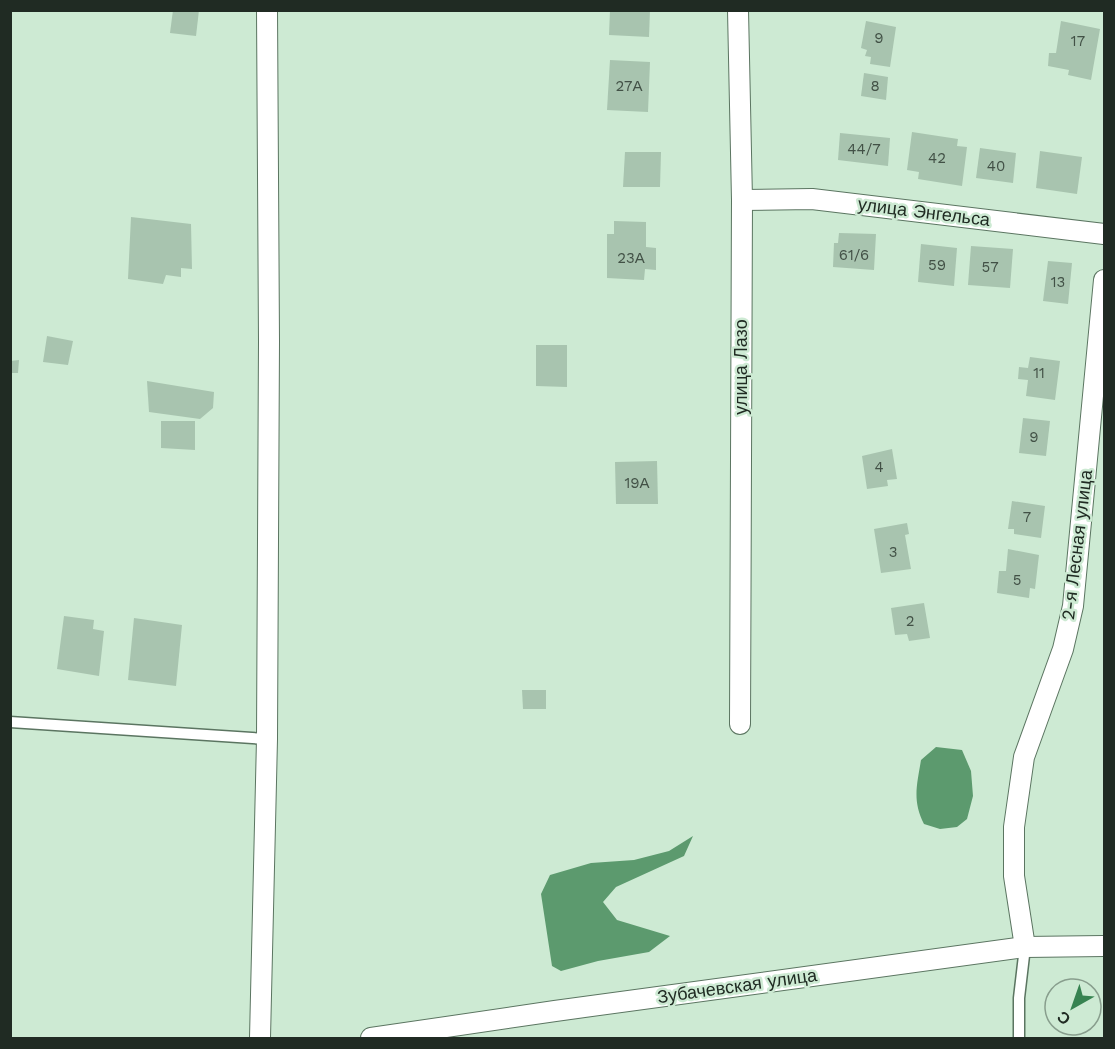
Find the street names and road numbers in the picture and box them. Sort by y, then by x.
street label: улица Энгельса [857,193,992,230]
street label: улица Лазо [730,319,751,415]
street label: 2-я Лесная улица [1057,468,1096,621]
street label: Зубачевская улица [656,964,819,1007]

